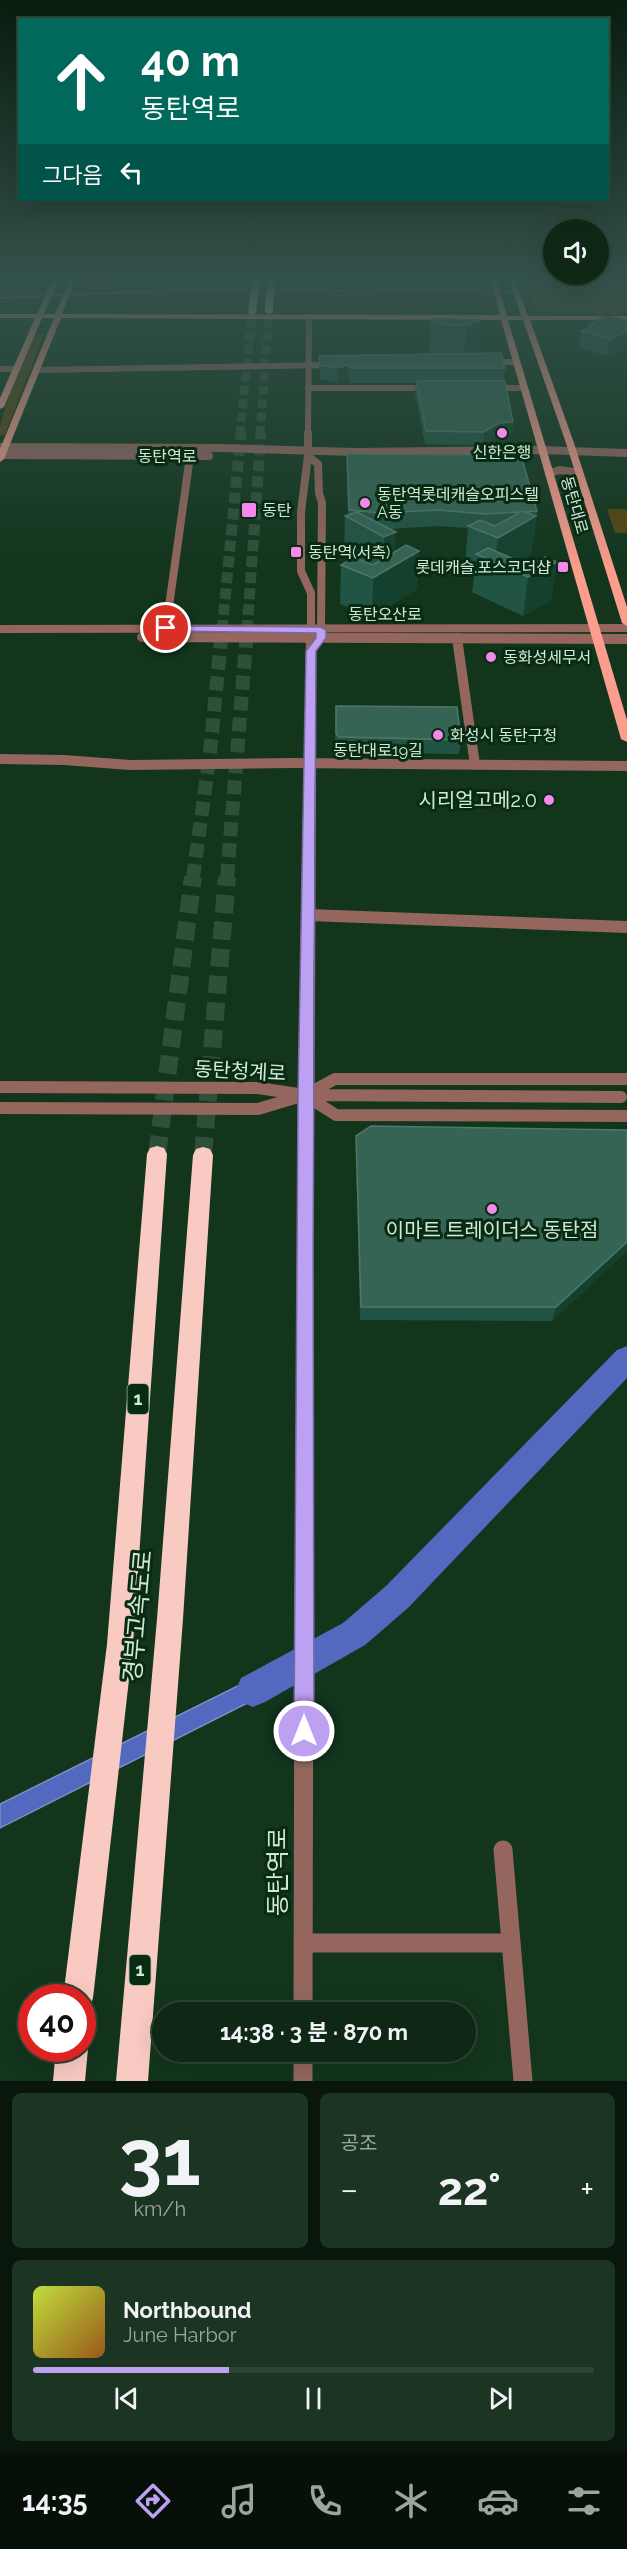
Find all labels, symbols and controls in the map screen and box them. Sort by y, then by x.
text: 40 m [141,37,240,86]
icon: ahead [42,42,120,120]
text: 동탄역로 [141,93,240,124]
icon: left [115,156,148,189]
text: 그다음 [42,162,103,188]
map controls [543,219,609,285]
button: sound [543,219,609,285]
marker: 신한은행 [495,426,509,440]
place label: 신한은행 [473,443,531,462]
street label: 동탄역로 [138,447,197,466]
street label: 동탄대로 [557,474,592,536]
place label: 동탄역롯데캐슬오피스텔 A동 [377,485,539,522]
marker: 동탄역롯데캐슬오피스텔 A동 [358,496,372,510]
marker: 동탄 [240,501,258,519]
place label: 동탄 [262,501,292,520]
place label: 동탄역(서측) [308,543,390,562]
marker: 동탄역(서측) [289,545,303,559]
place label: 롯데캐슬.포스코더샵 [415,558,551,577]
marker: 롯데캐슬.포스코더샵 [556,560,570,574]
pin [140,602,191,653]
street label: 동탄오산로 [348,605,422,624]
icon: arrive [149,611,182,644]
place label: 동화성세무서 [503,648,591,667]
marker: 동화성세무서 [484,650,498,664]
place label: 화성시 동탄구청 [450,726,557,745]
marker: 화성시 동탄구청 [431,728,445,742]
street label: 동탄대로19길 [333,741,423,760]
place label: 시리얼고메2.0 [419,788,537,812]
marker: 시리얼고메2.0 [542,793,556,807]
street label: 동탄청계로 [193,1057,287,1085]
marker: 이마트 트레이더스 동탄점 [485,1202,499,1216]
place label: 이마트 트레이더스 동탄점 [386,1218,598,1242]
road number: 1 [128,1384,148,1414]
street label: 경부고속도로 [117,1549,158,1683]
position arrow [272,1699,336,1763]
street label: 동탄역로 [263,1828,292,1916]
road number: 1 [130,1955,150,1985]
speed limit sign: 40 [18,1984,96,2062]
text: 14:38 · 3 분 · 870 m [220,2019,408,2045]
text: 31 [119,2112,201,2203]
text: 공조 [341,2131,377,2155]
text: 22° [438,2163,501,2216]
text: − [341,2170,358,2209]
text: + [580,2170,594,2209]
text: km/h [133,2197,186,2221]
text: Northbound [123,2297,252,2323]
text: June Harbor [123,2323,237,2347]
icon: previous [110,2382,143,2415]
icon: pause [297,2382,330,2415]
icon: next [484,2382,517,2415]
icon: directions [132,2480,174,2522]
icon: music [218,2480,260,2522]
icon: phone [304,2480,346,2522]
icon: climate [390,2480,432,2522]
icon: car [477,2480,519,2522]
icon: filters [563,2480,605,2522]
text: 14:35 [22,2486,88,2517]

